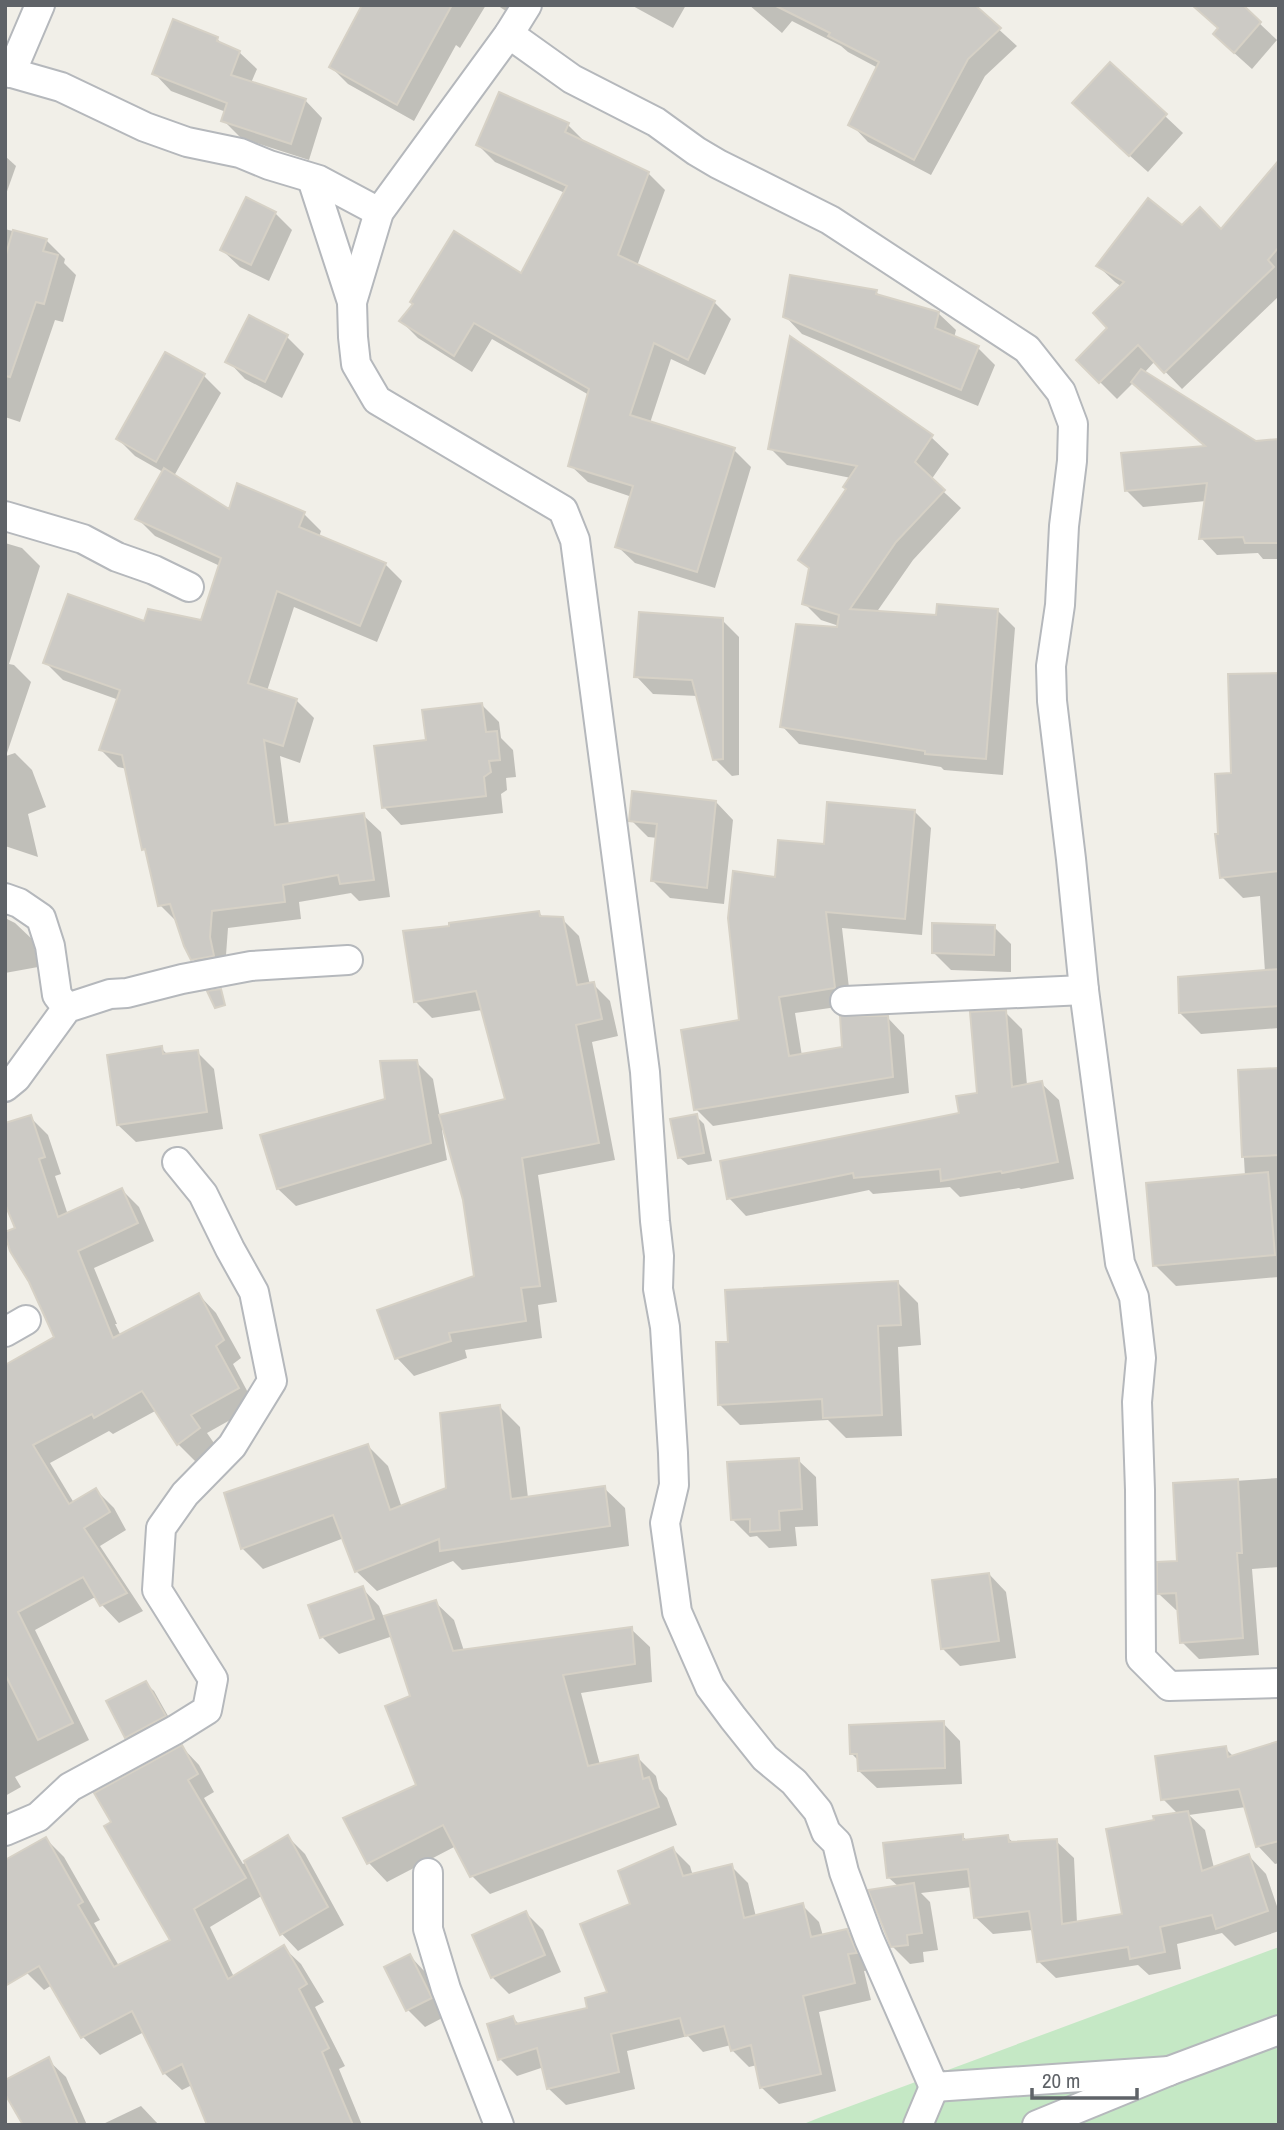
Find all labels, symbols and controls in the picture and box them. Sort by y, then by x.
scale bar [1032,2056,1137,2100]
text: 20 m [1042,2066,1080,2095]

